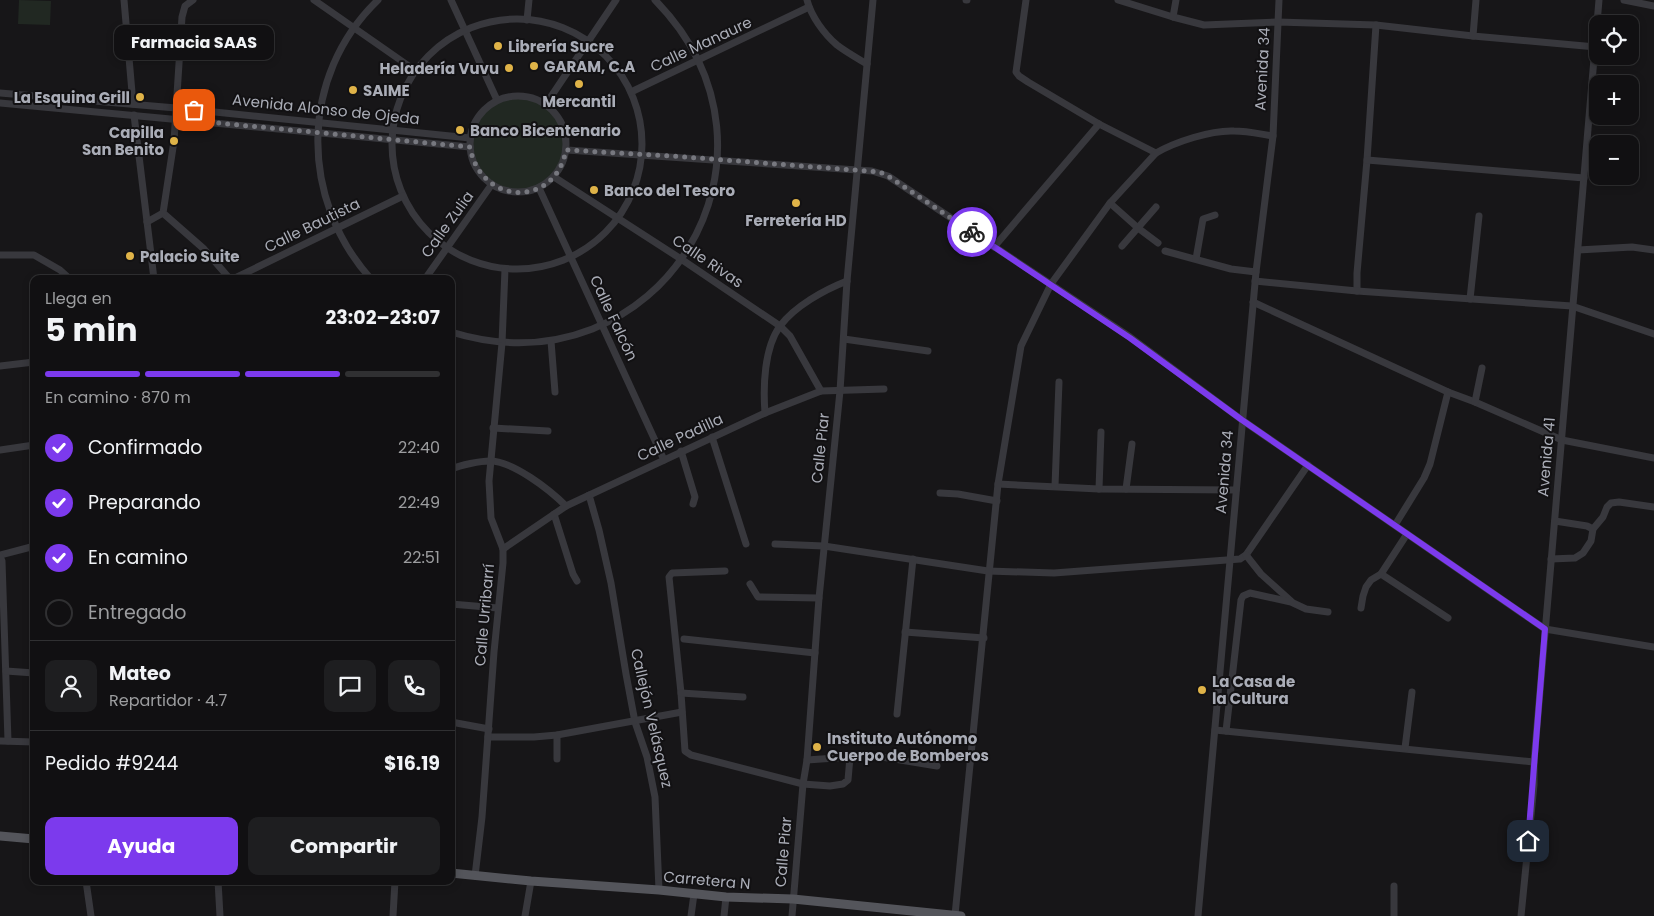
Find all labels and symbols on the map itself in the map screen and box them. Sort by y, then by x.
street label: Calle Manaure [647,11,755,77]
callout: Farmacia SAAS [114,25,274,60]
street label: Avenida 34 [1249,27,1275,111]
place label: Librería Sucre [508,36,614,57]
marker: Librería Sucre [492,40,504,52]
place label: GARAM, C.A [544,56,635,77]
place label: Heladería Vuvu [380,58,499,79]
marker: GARAM, C.A [528,60,540,72]
marker: Heladería Vuvu [503,62,515,74]
marker: Mercantil [573,78,585,90]
place label: SAIME [363,80,410,101]
marker: SAIME [347,84,359,96]
place label: La Esquina Grill [14,87,130,108]
pin [173,89,215,131]
street label: Avenida Alonso de Ojeda [231,89,421,129]
marker: La Esquina Grill [134,91,146,103]
place label: Mercantil [542,91,616,112]
place label: Banco Bicentenario [470,120,621,141]
place label: Capilla San Benito [82,122,164,160]
marker: Banco Bicentenario [454,124,466,136]
marker: Capilla San Benito [168,135,180,147]
place label: Banco del Tesoro [604,180,735,201]
marker: Banco del Tesoro [588,184,600,196]
street label: Calle Zulia [416,186,478,262]
street label: Calle Bautista [261,193,363,257]
marker: Ferretería HD [790,197,802,209]
courier [947,207,997,257]
place label: Ferretería HD [745,210,847,231]
street label: Calle Rivas [668,229,748,293]
place label: Palacio Suite [140,246,239,267]
marker: Palacio Suite [124,250,136,262]
street label: Calle Falcón [585,272,643,364]
street label: Calle Padilla [634,408,726,466]
street label: Calle Piar [806,411,834,484]
street label: Avenida 41 [1532,416,1560,498]
street label: Avenida 34 [1210,429,1238,515]
street label: Calle Urribarrí [469,563,499,667]
street label: Callejón Velásquez [626,646,678,790]
place label: La Casa de la Cultura [1212,671,1295,709]
marker: La Casa de la Cultura [1196,684,1208,696]
place label: Instituto Autónomo Cuerpo de Bomberos [827,728,989,766]
marker: Instituto Autónomo Cuerpo de Bomberos [811,741,823,753]
street label: Calle Piar [769,816,797,888]
pin [1507,820,1549,862]
street label: Carretera N [663,866,751,894]

